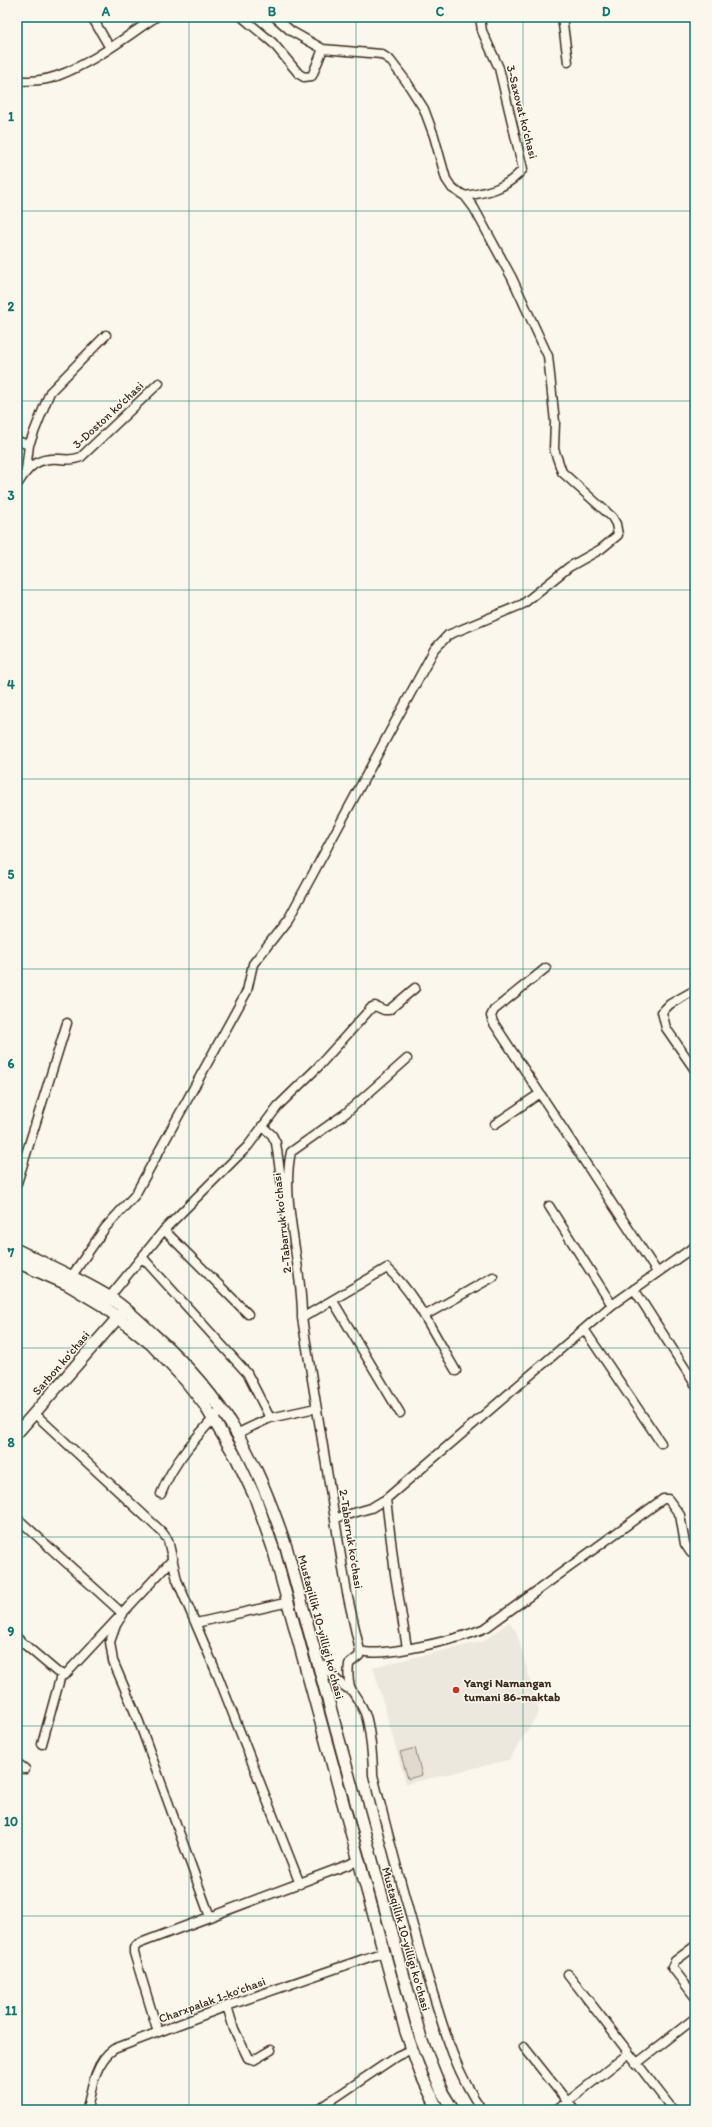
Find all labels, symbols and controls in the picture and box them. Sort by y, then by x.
text: A [101,4,111,19]
text: B [268,4,277,19]
text: C [436,4,445,19]
text: D [602,4,611,19]
street label: 3-Saxovat koʻchasi [504,64,540,160]
text: 1 [8,109,14,124]
text: 2 [8,299,15,314]
street label: 3-Doston koʻchasi [70,379,146,451]
text: 3 [7,488,15,503]
text: 4 [7,677,15,692]
text: 5 [8,867,15,882]
text: 6 [8,1056,15,1071]
street label: 2-Tabarruk koʻchasi [270,1172,294,1274]
text: 7 [7,1245,15,1260]
street label: Sarbon koʻchasi [29,1328,93,1398]
text: 8 [7,1435,15,1450]
street label: 2-Tabarruk koʻchasi [336,1488,366,1590]
street label: Mustaqillik 10-yilligi ko'chasi [295,1553,347,1701]
text: 9 [8,1624,15,1639]
place label: Yangi Namangan tumani 86-maktab [463,1676,560,1704]
marker: Yangi Namangan tumani 86-maktab [451,1685,461,1695]
text: 10 [4,1814,18,1829]
street label: Mustaqillik 10-yilligi ko'chasi [379,1866,433,2012]
street label: Charxpalak 1-koʻchasi [157,1974,267,2026]
text: 11 [5,2003,17,2018]

